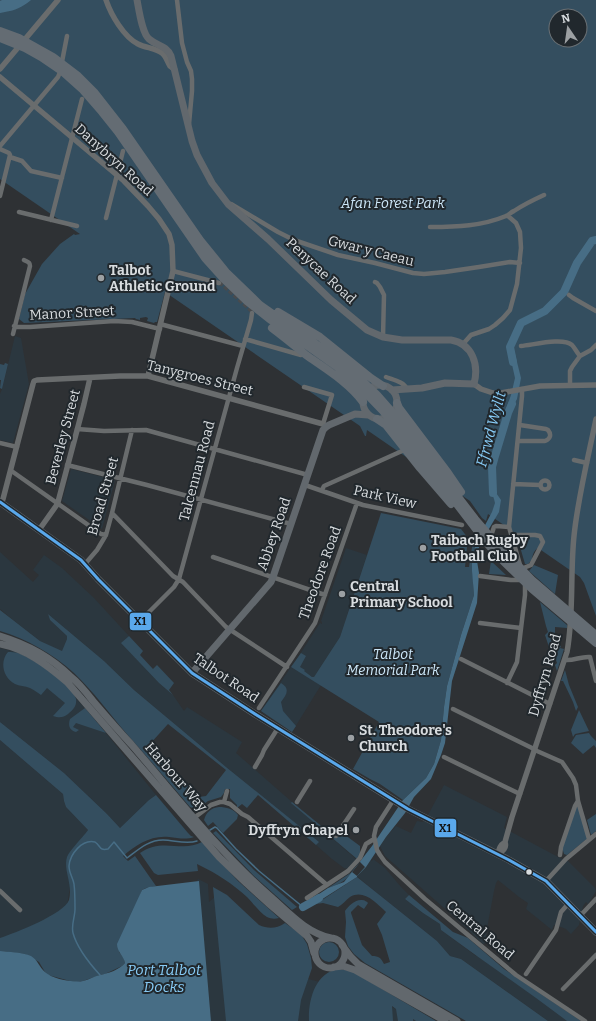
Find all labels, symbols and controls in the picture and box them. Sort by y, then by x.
north arrow [548,8,588,48]
text: N [560,11,572,26]
street label: Danybryn Road [71,120,157,200]
park label: Afan Forest Park [340,195,445,212]
street label: Gwar y Caeau [326,232,416,270]
street label: Penycae Road [283,234,359,308]
place label: Talbot Athletic Ground [109,262,216,295]
marker: Talbot Athletic Ground [96,273,106,283]
street label: Manor Street [29,302,115,324]
street label: Tanygroes Street [145,357,255,399]
street label: Beverley Street [42,387,84,487]
water label: Ffrwd Wyllt [472,389,510,469]
street label: Talcennau Road [175,419,219,523]
street label: Broad Street [84,455,122,537]
street label: Park View [352,482,419,513]
street label: Abbey Road [254,495,294,573]
street label: Theodore Road [295,524,345,622]
place label: Taibach Rugby Football Club [431,532,528,565]
marker: Taibach Rugby Football Club [418,543,428,553]
place label: Central Primary School [350,578,453,611]
marker: Central Primary School [337,589,347,599]
line badge: X1 [129,612,152,631]
text: X1 [134,615,147,628]
street label: Dyffryn Road [525,632,565,718]
park label: Talbot Memorial Park [346,646,440,679]
street label: Talbot Road [190,650,262,706]
place label: St. Theodore's Church [359,722,452,755]
marker: St. Theodore's Church [346,733,356,743]
street label: Harbour Way [141,739,211,816]
line badge: X1 [434,818,457,838]
place label: Dyffryn Chapel [248,822,349,839]
text: X1 [439,822,452,835]
marker: Dyffryn Chapel [351,825,361,835]
unlabelled marker [524,867,534,877]
street label: Central Road [443,897,517,963]
water label: Port Talbot Docks [127,961,202,996]

